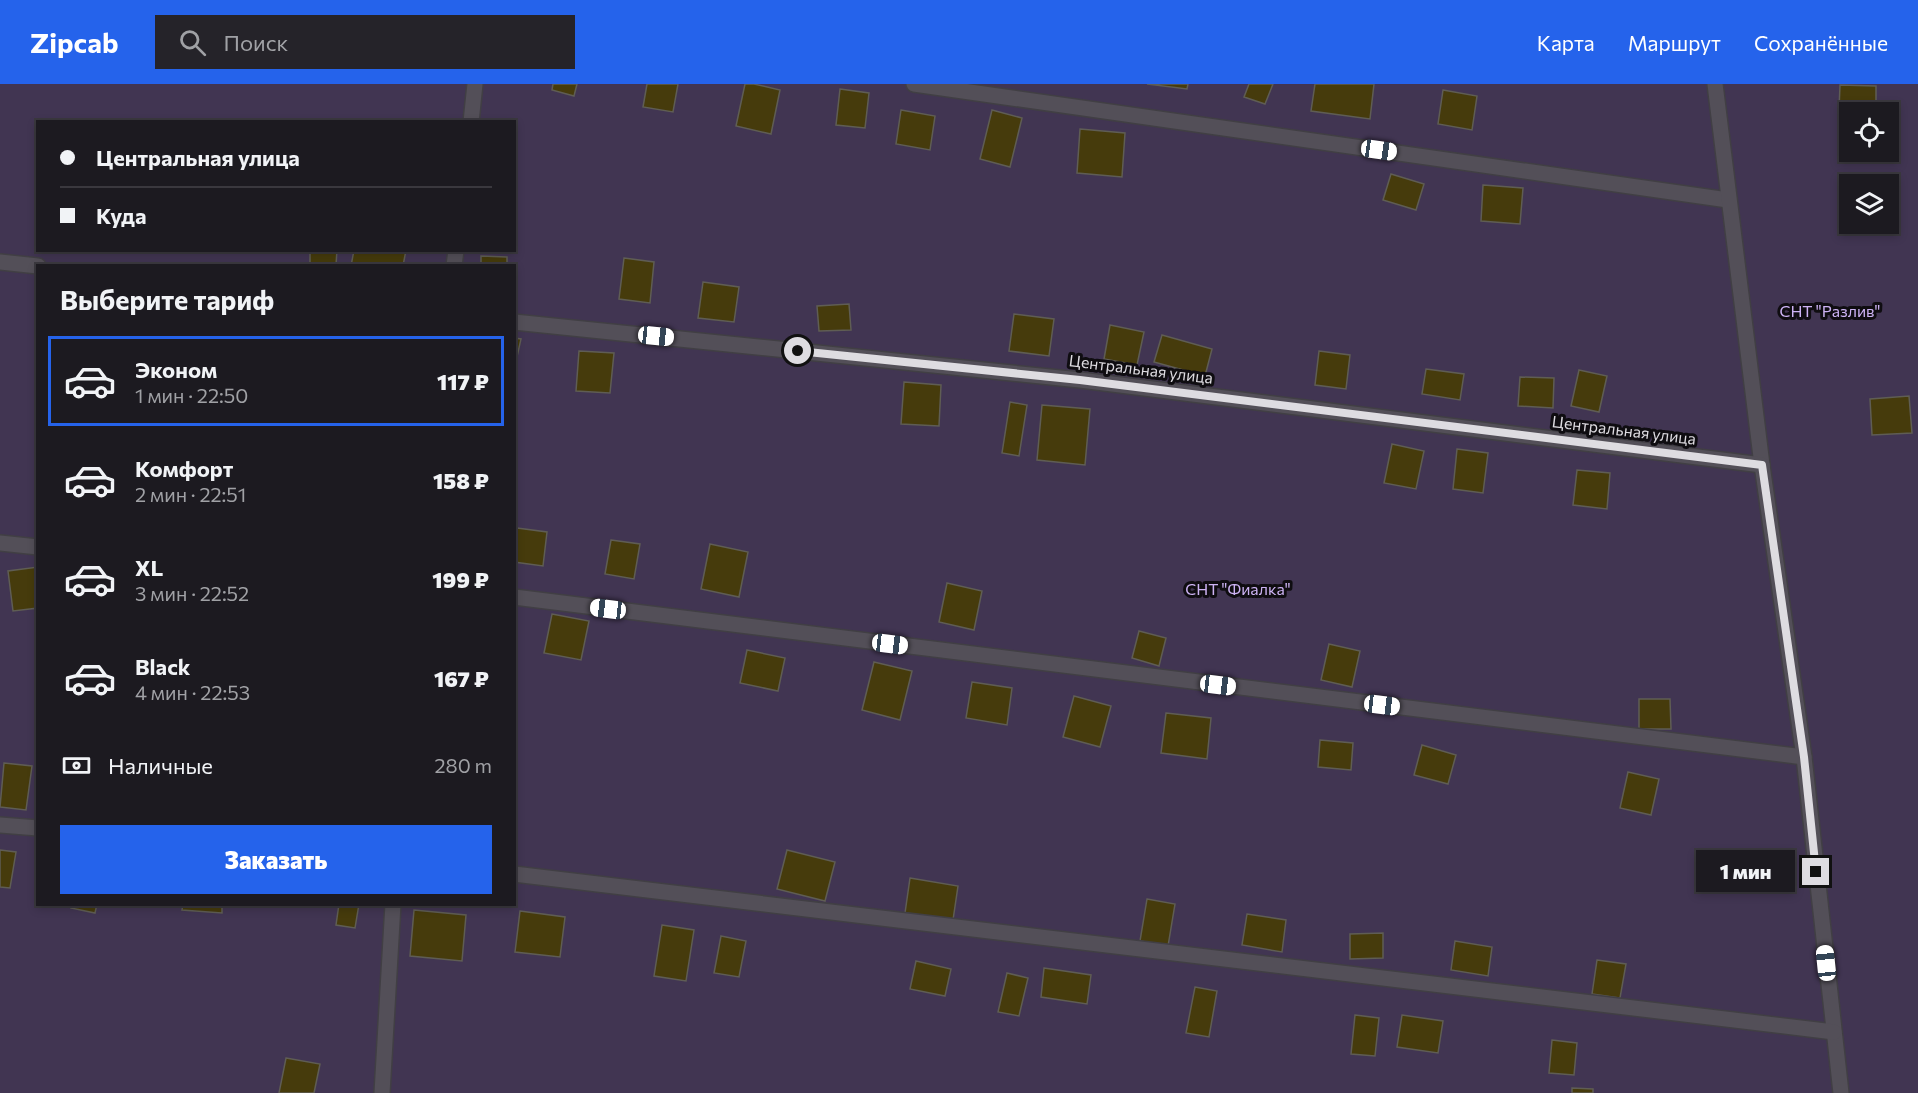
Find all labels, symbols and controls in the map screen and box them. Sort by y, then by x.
search box [155,15,575,69]
text: Zipcab [30,25,119,59]
icon: search [176,26,209,59]
text: Поиск [224,29,288,56]
text: Карта [1537,30,1595,55]
text: Маршрут [1628,30,1721,55]
text: Сохранённые [1754,30,1888,55]
map controls [1839,102,1899,234]
button: locate [1839,102,1899,162]
car [1360,139,1398,161]
text: Центральная улица [96,144,300,171]
button: layers [1839,174,1899,234]
text: Куда [96,202,146,229]
text: Выберите тариф [60,283,274,316]
park label: СНТ "Разлив" [1779,301,1881,320]
car [637,325,675,347]
route start [784,337,811,364]
street label: Центральная улица [1068,350,1214,387]
icon: car [63,354,117,408]
text: Эконом [135,356,217,383]
text: 117 ₽ [437,368,489,395]
text: 1 мин · 22:50 [135,383,248,407]
street label: Центральная улица [1551,411,1697,448]
icon: car [63,453,117,507]
text: Комфорт [135,455,233,482]
text: 158 ₽ [433,467,489,494]
text: 2 мин · 22:51 [135,482,246,506]
icon: car [63,552,117,606]
text: XL [135,554,163,581]
text: 199 ₽ [432,566,489,593]
park label: СНТ "Фиалка" [1185,579,1291,598]
text: 3 мин · 22:52 [135,581,249,605]
car [589,598,627,620]
car [871,633,909,655]
icon: car [63,651,117,705]
text: Black [135,653,190,680]
text: 167 ₽ [434,665,489,692]
car [1199,674,1237,696]
text: 4 мин · 22:53 [135,680,250,704]
car [1363,694,1401,716]
icon: cash [60,749,93,782]
text: Наличные [108,752,213,779]
text: 280 m [434,753,492,777]
button: Заказать [60,825,492,894]
callout: 1 мин [1696,851,1795,893]
route end [1802,858,1829,885]
text: 1 мин [1720,859,1771,883]
car [1815,944,1837,982]

